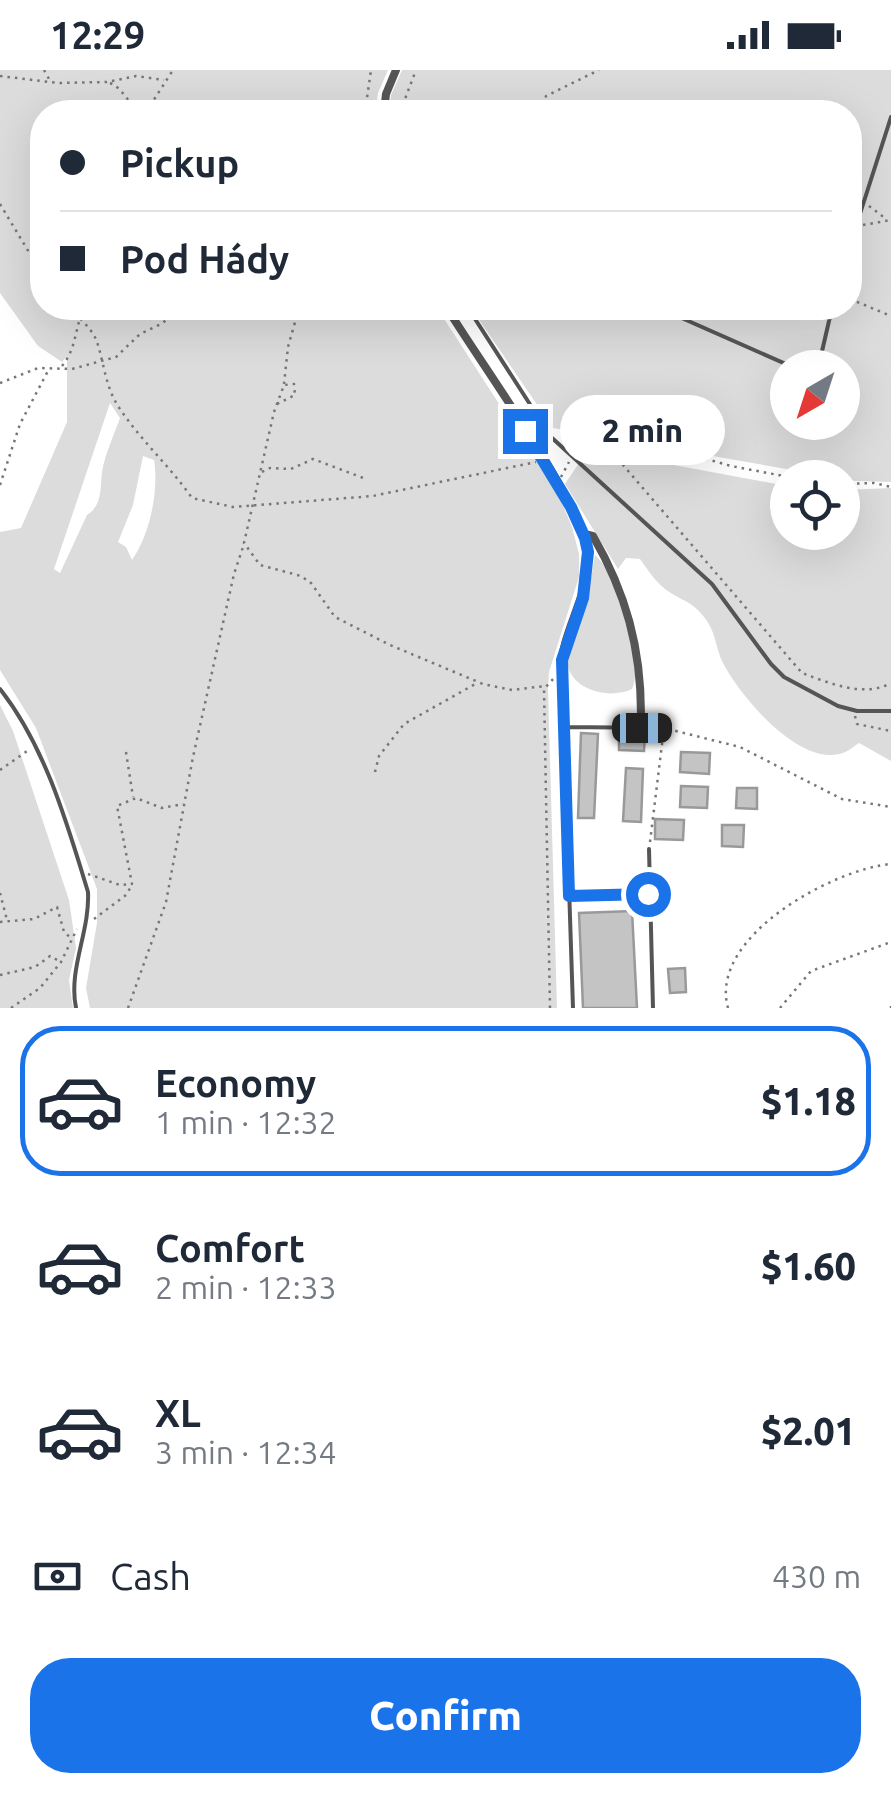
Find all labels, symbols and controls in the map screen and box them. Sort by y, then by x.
text: 12:29 [50,14,145,56]
text: Pickup [120,142,239,184]
text: Pod Hády [120,238,289,280]
north arrow [770,350,860,440]
map controls [770,350,860,550]
callout: 2 min [560,396,725,466]
route end [503,409,548,454]
text: 2 min [602,412,683,448]
button: locate [770,460,860,550]
car [612,713,672,743]
route start [626,872,671,917]
icon: car [35,1056,125,1146]
text: Economy [155,1062,316,1104]
text: $1.18 [761,1080,856,1122]
text: 1 min · 12:32 [155,1104,337,1140]
icon: car [35,1221,125,1311]
text: Comfort [155,1227,305,1269]
text: $1.60 [761,1245,856,1287]
text: 2 min · 12:33 [155,1269,337,1305]
icon: car [35,1386,125,1476]
text: XL [155,1392,201,1434]
text: $2.01 [761,1410,856,1452]
text: 3 min · 12:34 [155,1434,337,1470]
icon: cash [30,1549,85,1604]
text: Cash [110,1555,191,1597]
text: 430 m [772,1558,861,1594]
button: Confirm [30,1658,861,1773]

